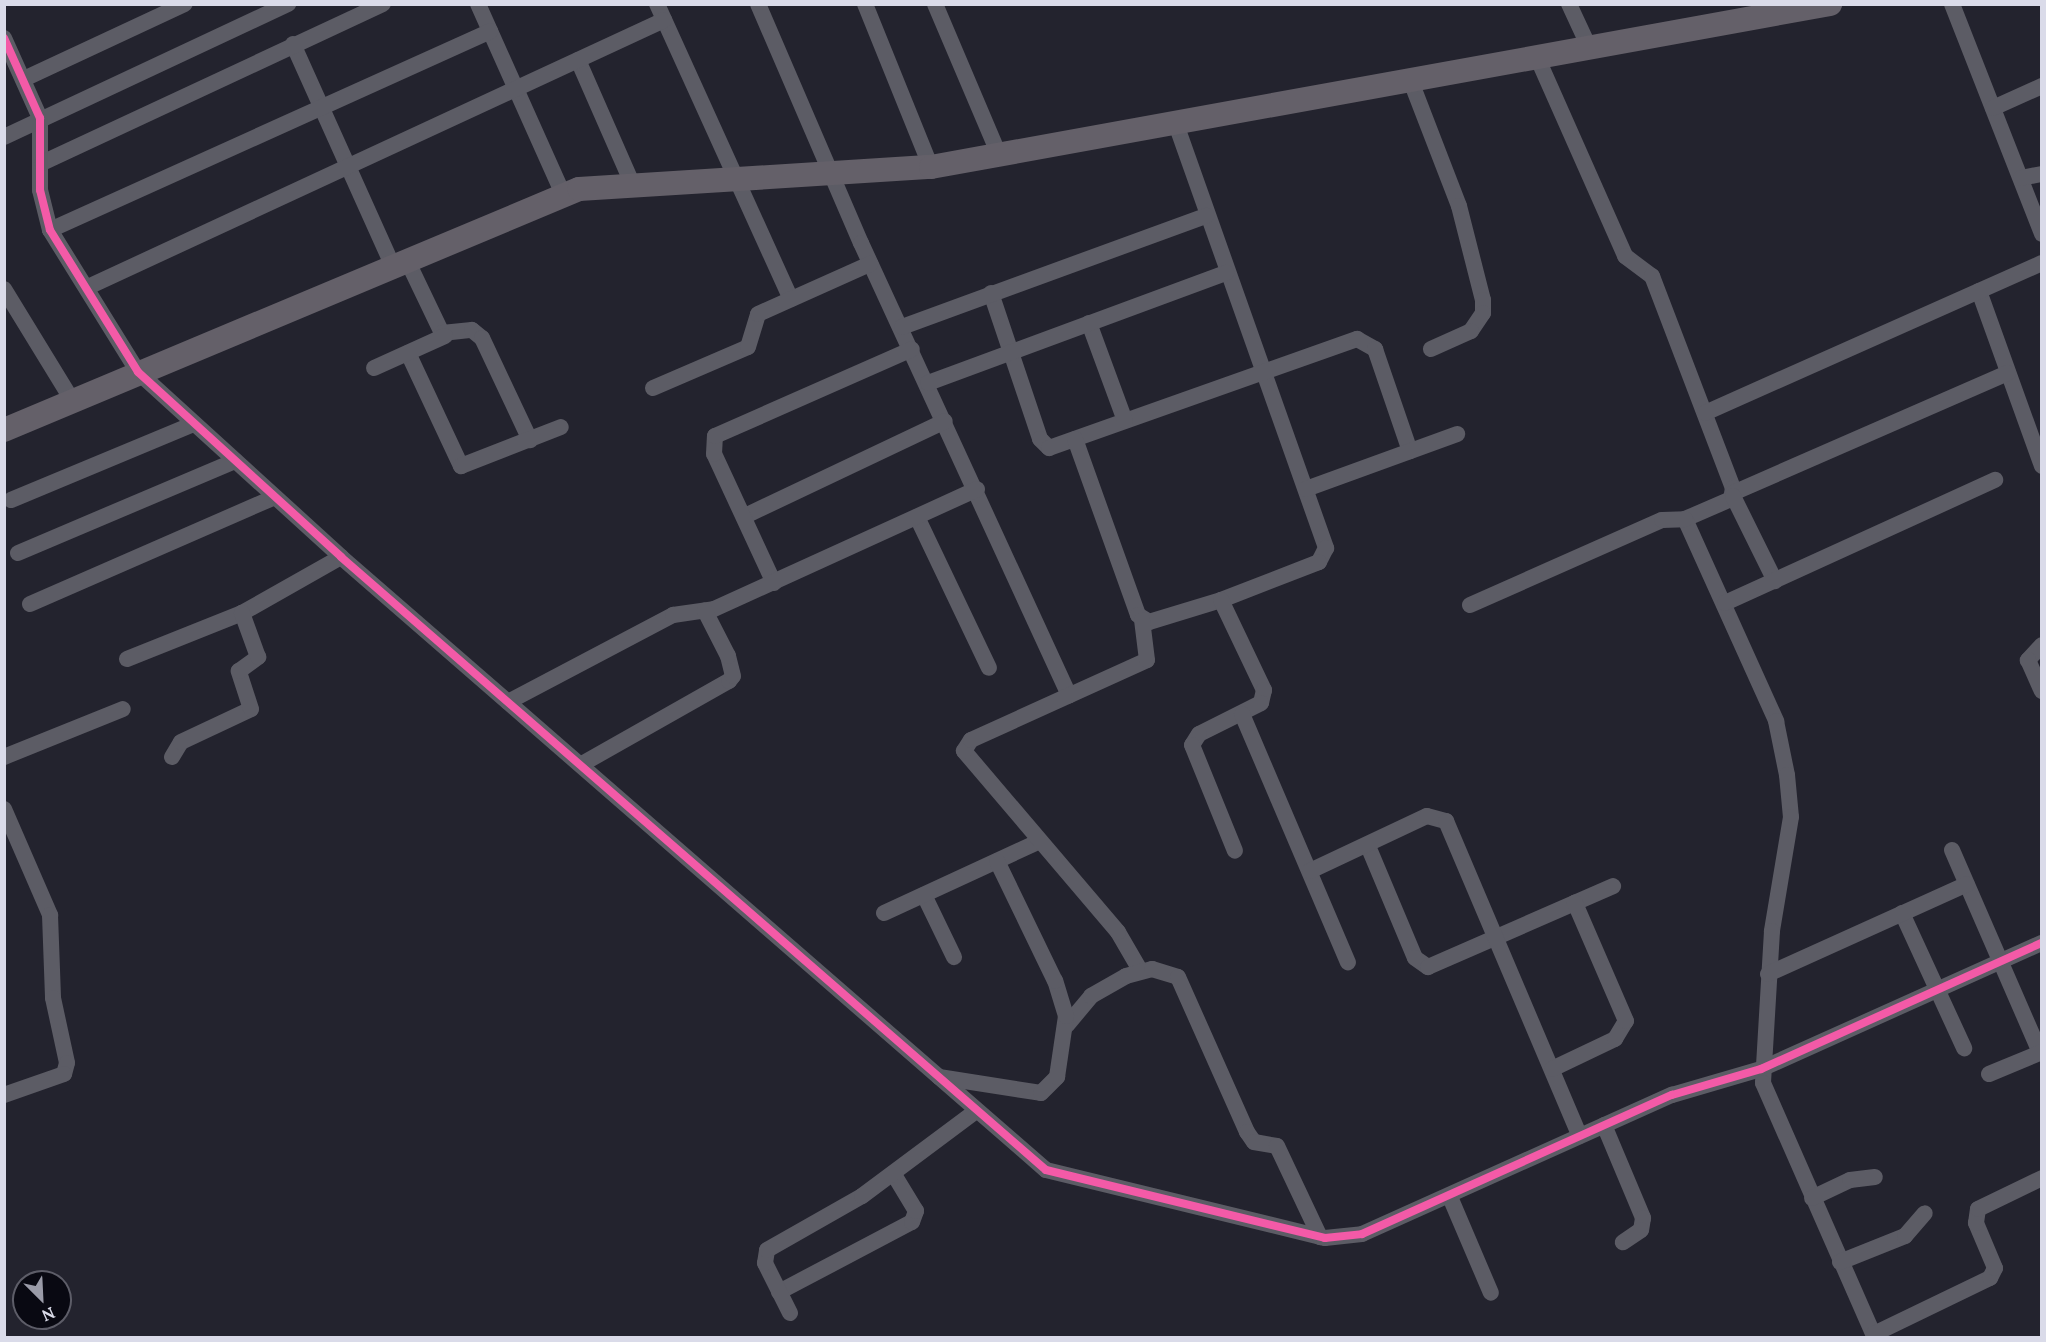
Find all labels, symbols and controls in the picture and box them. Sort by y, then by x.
north arrow [12,1270,72,1330]
text: N [39,1303,58,1326]

